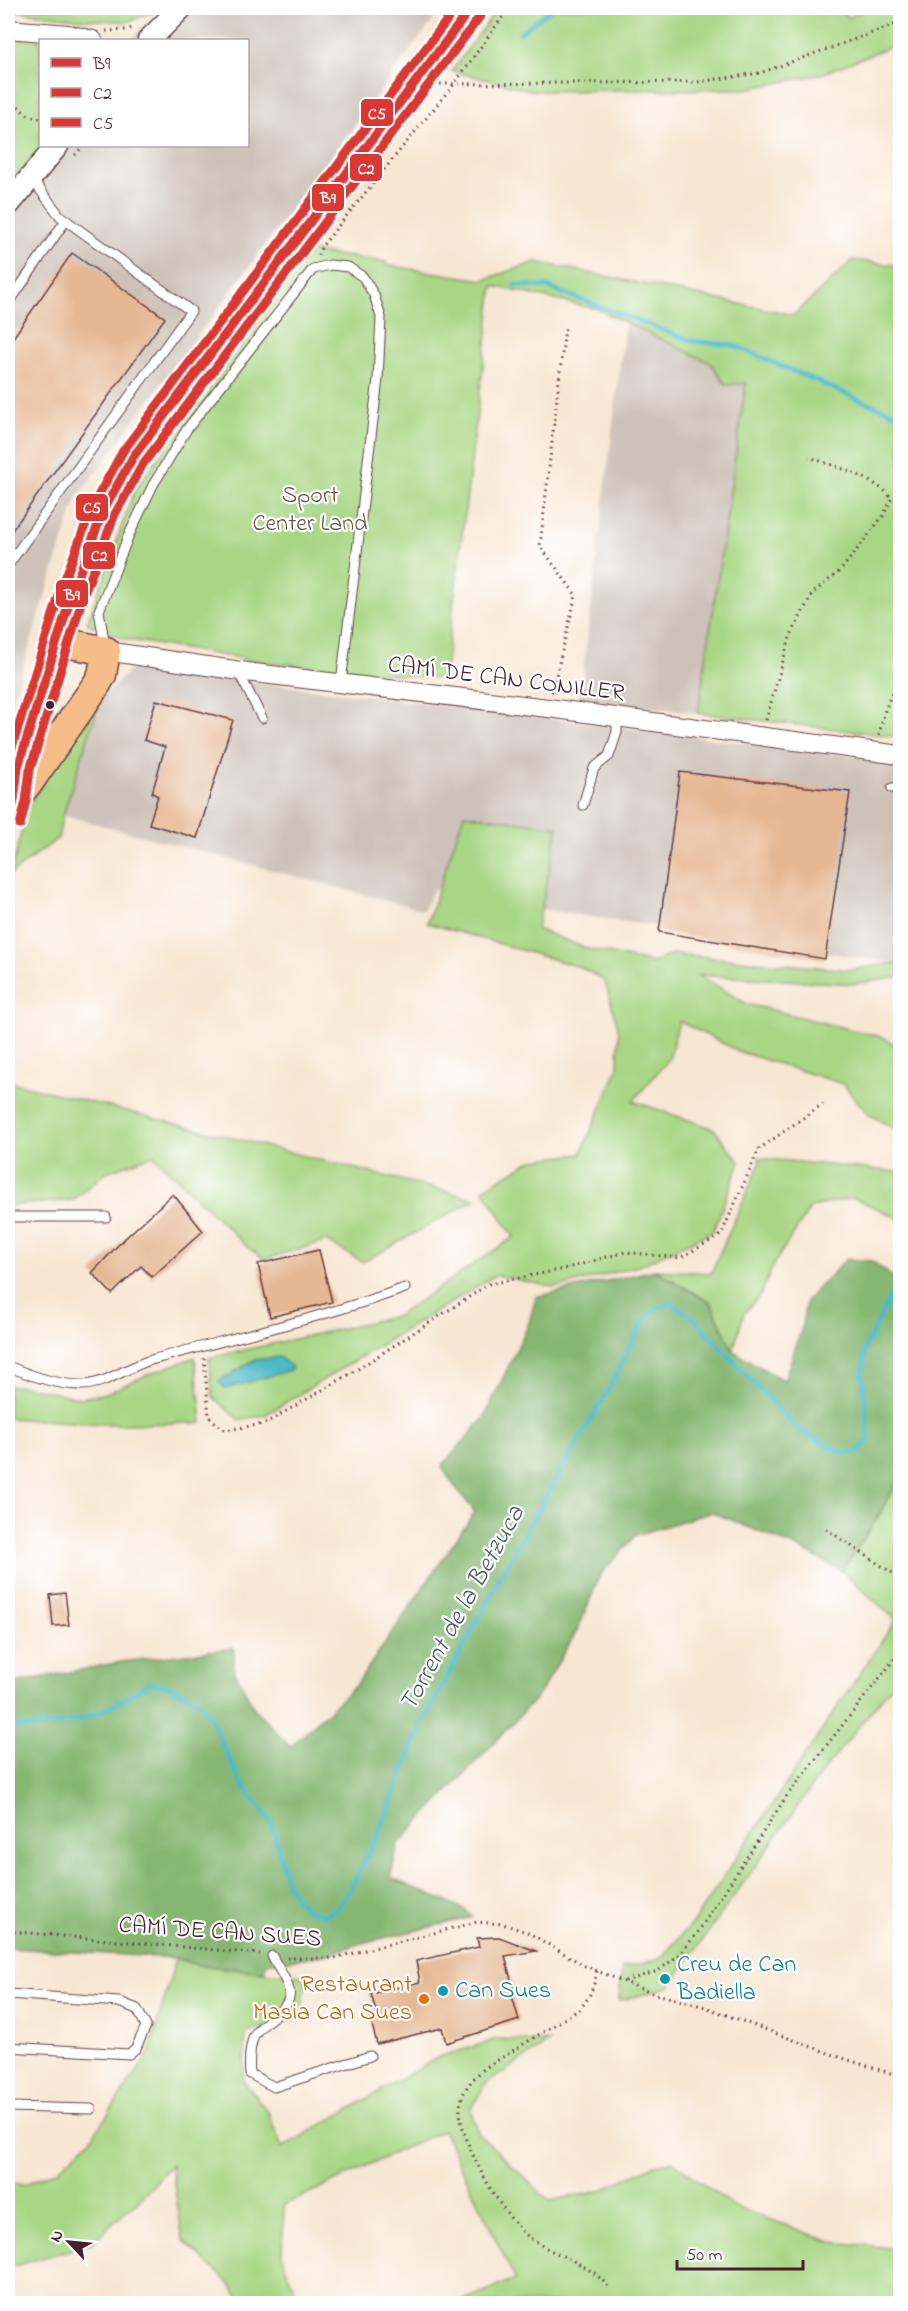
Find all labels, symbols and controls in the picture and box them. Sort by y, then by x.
legend [39,39,249,147]
text: B9 [92,52,111,78]
text: C2 [93,82,112,108]
line badge: C5 [360,98,394,127]
text: C5 [368,103,387,127]
text: C5 [93,112,113,138]
line badge: C2 [349,153,383,182]
text: C2 [358,158,374,182]
line badge: B9 [311,183,345,212]
text: B9 [319,187,336,211]
park label: Sport Center Land [252,479,368,542]
line badge: C5 [75,493,109,522]
text: C5 [83,497,102,521]
line badge: C2 [82,541,116,570]
text: C2 [91,545,107,569]
line badge: B9 [55,579,89,608]
text: B9 [63,584,80,608]
street label: CAMÍ DE CAN CONILLER [386,648,627,712]
unlabelled marker [44,699,56,711]
water label: Torrent de la Betzuca [391,1498,536,1719]
street label: CAMÍ DE CAN SUES [118,1908,322,1958]
place label: Creu de Can Badiella [676,1948,796,2011]
place label: Restaurant Masia Can Sues [253,1968,412,2031]
marker: Creu de Can Badiella [658,1972,672,1986]
place label: Can Sues [455,1974,551,2009]
marker: Can Sues [436,1984,450,1998]
marker: Restaurant Masia Can Sues [417,1992,431,2006]
north arrow [39,2212,99,2272]
text: N [44,2226,71,2246]
scale bar [677,2233,803,2271]
text: 50 m [686,2243,723,2269]

